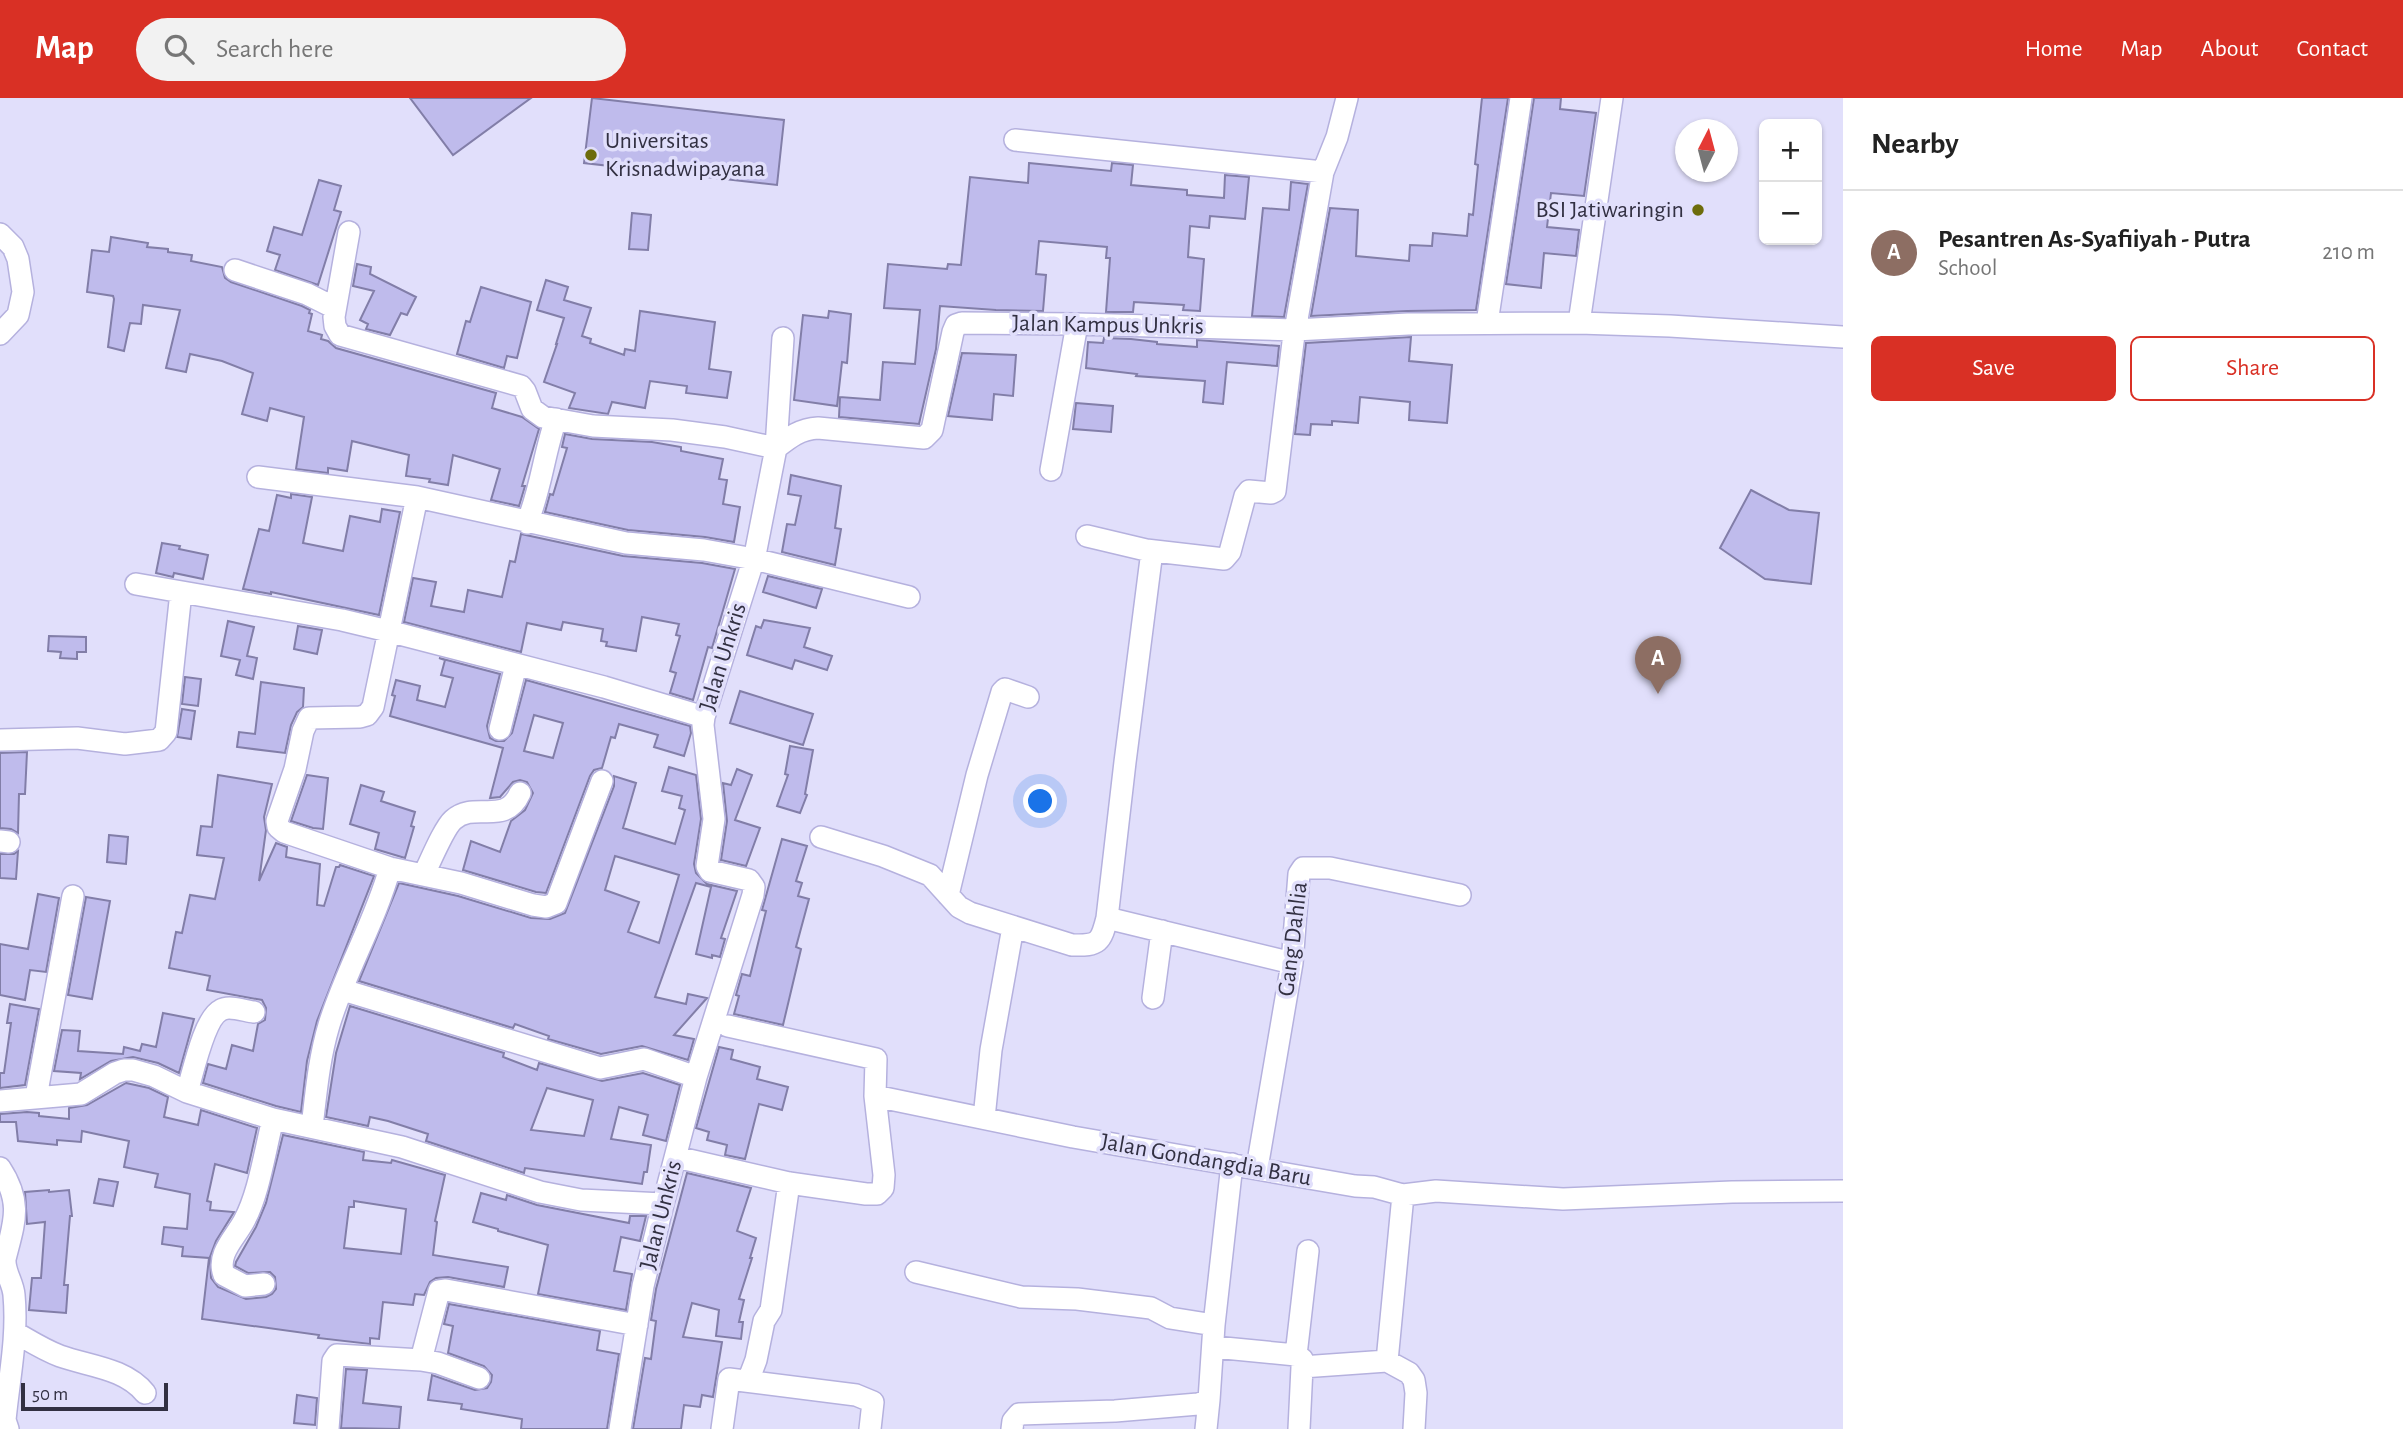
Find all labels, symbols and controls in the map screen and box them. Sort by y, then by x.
search box [136,18,626,81]
icon: search [160,30,198,68]
text: Map [35,32,94,65]
text: Search here [216,36,334,62]
text: Home [2025,37,2083,61]
text: Map [2121,37,2163,61]
text: About [2201,37,2258,61]
text: Contact [2296,37,2368,61]
north arrow [1675,119,1738,182]
map controls [1759,119,1822,245]
button: + [1759,119,1822,182]
place label: Universitas Krisnadwipayana [605,129,765,181]
text: Nearby [1871,129,1959,159]
marker: Universitas Krisnadwipayana [583,147,599,163]
button: − [1759,182,1822,245]
place label: BSI Jatiwaringin [1535,198,1684,222]
marker: BSI Jatiwaringin [1690,202,1706,218]
text: Pesantren As-Syafiiyah - Putra [1938,226,2251,252]
text: A [1887,241,1901,264]
text: 210 m [2322,241,2375,264]
text: School [1938,257,1997,280]
street label: Jalan Kampus Unkris [1012,311,1204,339]
button: Save [1871,336,2116,401]
button: Share [2130,336,2375,401]
street label: Jalan Unkris [695,600,751,714]
pin: A [1635,636,1681,694]
your location [1023,784,1057,818]
street label: Gang Dahlia [1274,880,1312,998]
street label: Jalan Gondangdia Baru [1099,1130,1313,1190]
street label: Jalan Unkris [636,1158,686,1272]
scale bar [21,1380,168,1412]
text: 50 m [32,1385,68,1404]

